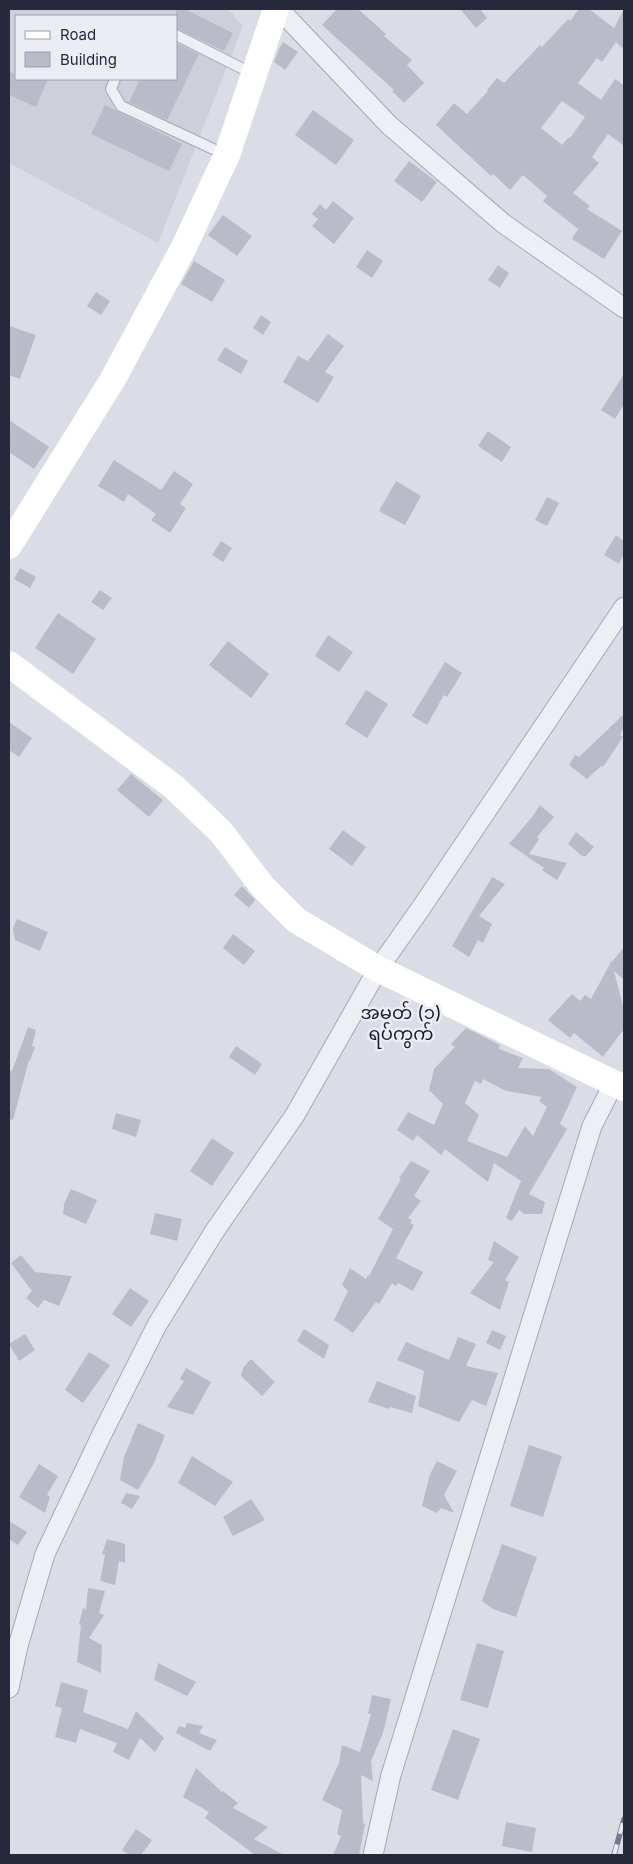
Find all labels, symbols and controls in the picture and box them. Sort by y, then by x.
legend [15,15,178,80]
text: Road [60,25,96,44]
text: Building [60,50,117,69]
district label: အမှတ် (၁) ရပ်ကွက် [360,1000,442,1049]

